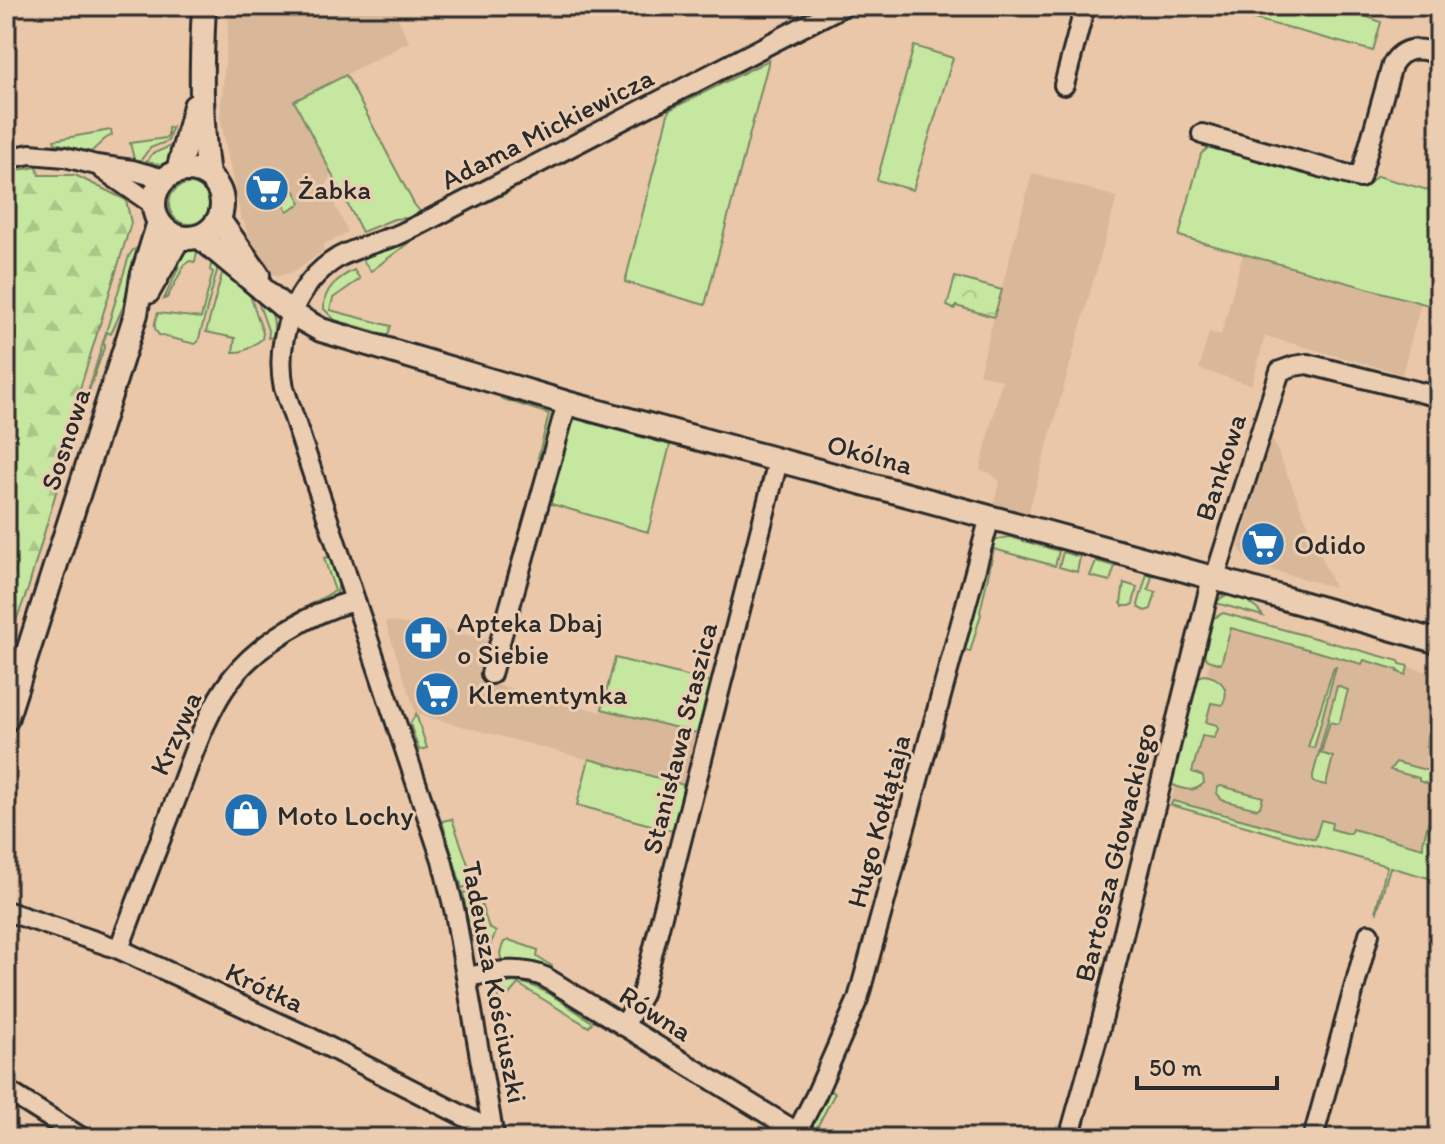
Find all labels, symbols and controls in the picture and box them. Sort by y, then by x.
street label: Adama Mickiewicza [435,59,660,196]
supermarket icon: Żabka [243,165,291,213]
place label: Żabka [298,172,371,206]
street label: Sosnowa [33,383,98,494]
street label: Bankowa [1187,409,1253,525]
street label: Okólna [823,426,917,482]
supermarket icon: Odido [1239,520,1287,568]
place label: Odido [1294,527,1366,561]
place label: Apteka Dbaj o Siebie [457,605,603,671]
pharmacy icon: Apteka Dbaj o Siebie [402,614,450,662]
street label: Stanisława Staszica [634,618,724,858]
supermarket icon: Klementynka [413,670,461,718]
place label: Klementynka [468,677,628,711]
street label: Krzywa [142,685,209,780]
street label: Bartosza Głowackiego [1066,719,1164,985]
street label: Hugo Kołłątaja [839,731,917,911]
shop icon: Moto Lochy [222,791,270,839]
place label: Moto Lochy [277,798,413,832]
street label: Tadeusza Kościuszki [455,858,535,1106]
street label: Krótka [220,954,310,1020]
street label: Równa [613,977,699,1049]
scale bar [1137,1040,1277,1090]
text: 50 m [1149,1053,1202,1082]

